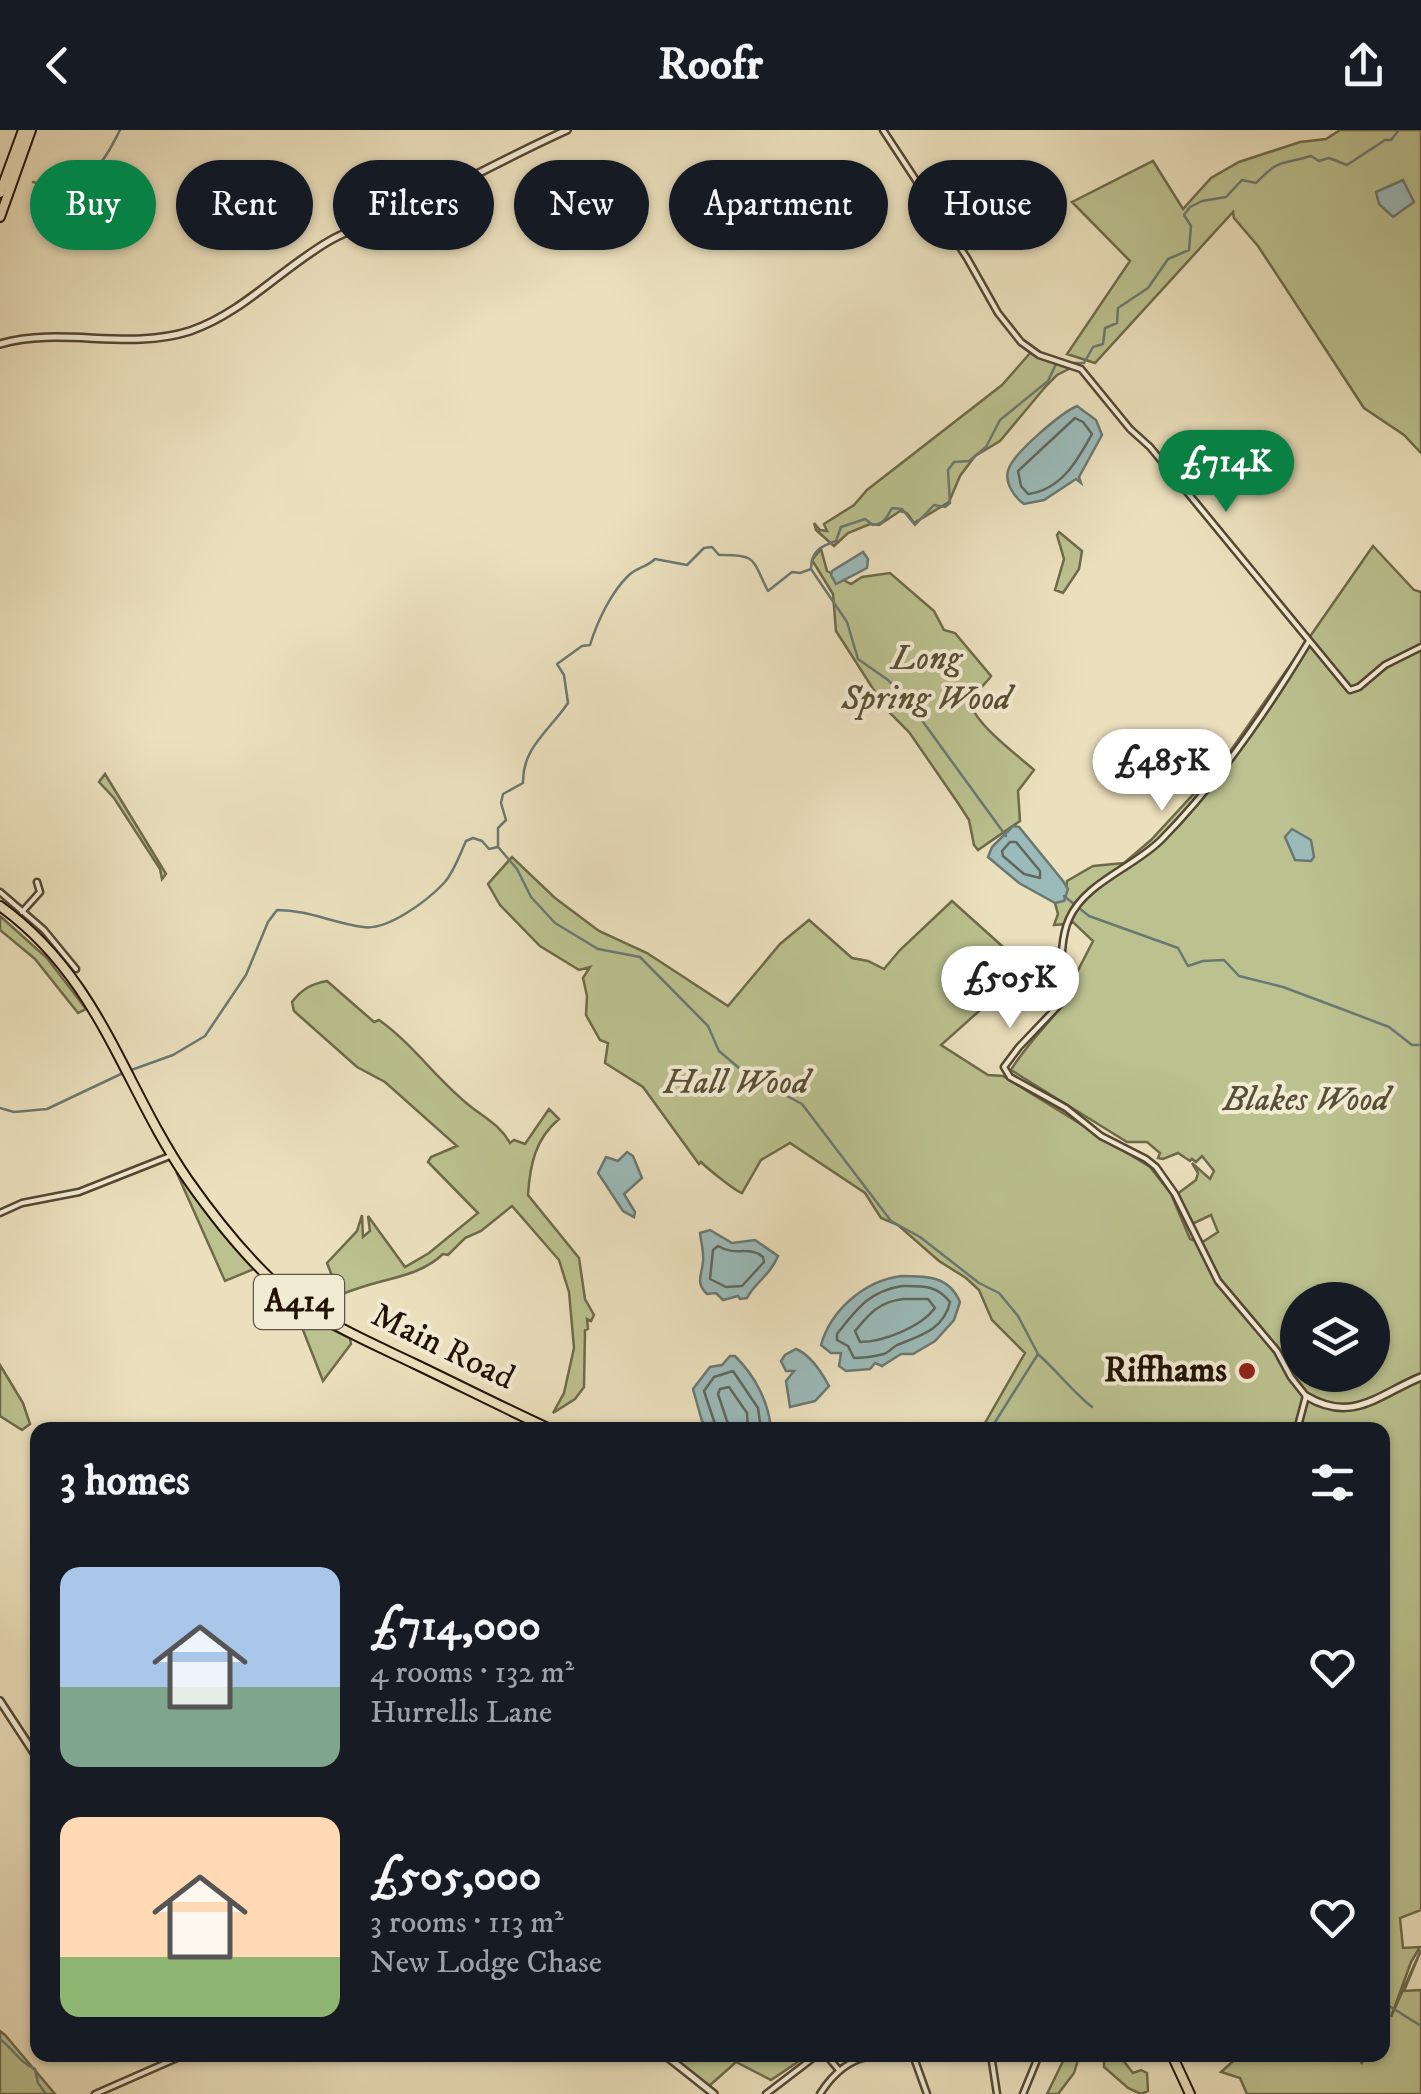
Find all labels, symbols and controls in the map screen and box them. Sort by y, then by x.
text: Roofr [658,37,763,93]
icon: back [30,38,85,93]
icon: share [1336,38,1391,93]
chip: Buy [30,160,156,250]
chip: Rent [176,160,313,250]
chip: Filters [333,160,494,250]
chip: New [514,160,649,250]
chip: Apartment [669,160,888,250]
chip: House [908,160,1067,250]
pin: £714K [1156,430,1296,515]
text: £714K [1180,442,1272,482]
park label: Long Spring Wood [840,637,1016,721]
pin: £485K [1092,729,1232,814]
text: £485K [1115,741,1209,781]
pin: £505K [940,946,1080,1031]
text: £505K [963,958,1057,998]
park label: Hall Wood [662,1061,814,1105]
park label: Blakes Wood [1222,1078,1395,1122]
road number: A414 [254,1275,344,1329]
map controls [1280,1282,1390,1392]
button: layers [1280,1282,1390,1392]
street label: Main Road [364,1293,522,1401]
place label: Riffhams [1104,1349,1227,1393]
marker: Riffhams [1236,1360,1258,1382]
icon: filters [1305,1455,1360,1510]
text: 3 homes [60,1456,190,1508]
text: £714,000 [370,1601,541,1653]
icon: home [140,1607,260,1727]
icon: heart [1305,1640,1360,1695]
text: 4 rooms · 132 m² [370,1653,574,1693]
text: Hurrells Lane [370,1693,552,1733]
text: £505,000 [370,1851,541,1903]
icon: home [140,1857,260,1977]
icon: heart [1305,1890,1360,1945]
text: 3 rooms · 113 m² [370,1903,564,1943]
text: New Lodge Chase [370,1943,602,1983]

